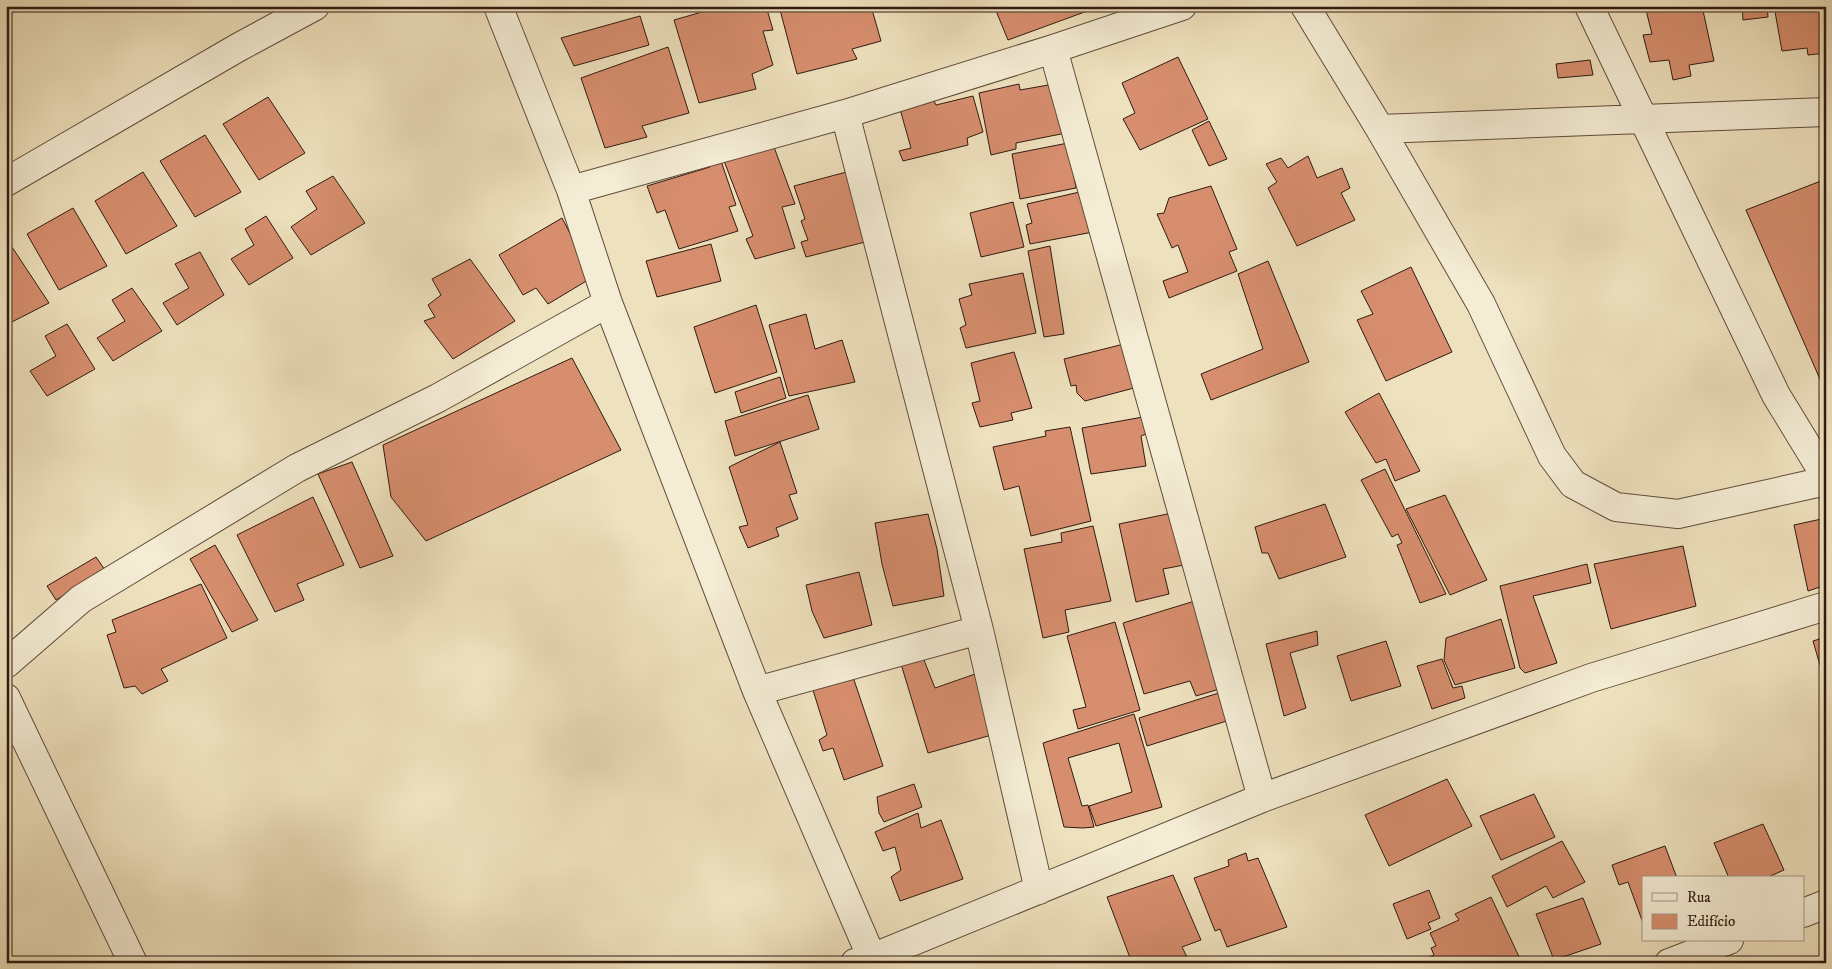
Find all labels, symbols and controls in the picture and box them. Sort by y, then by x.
legend [1642,876,1804,942]
text: Rua [1687,888,1711,907]
text: Edifício [1687,912,1735,931]

